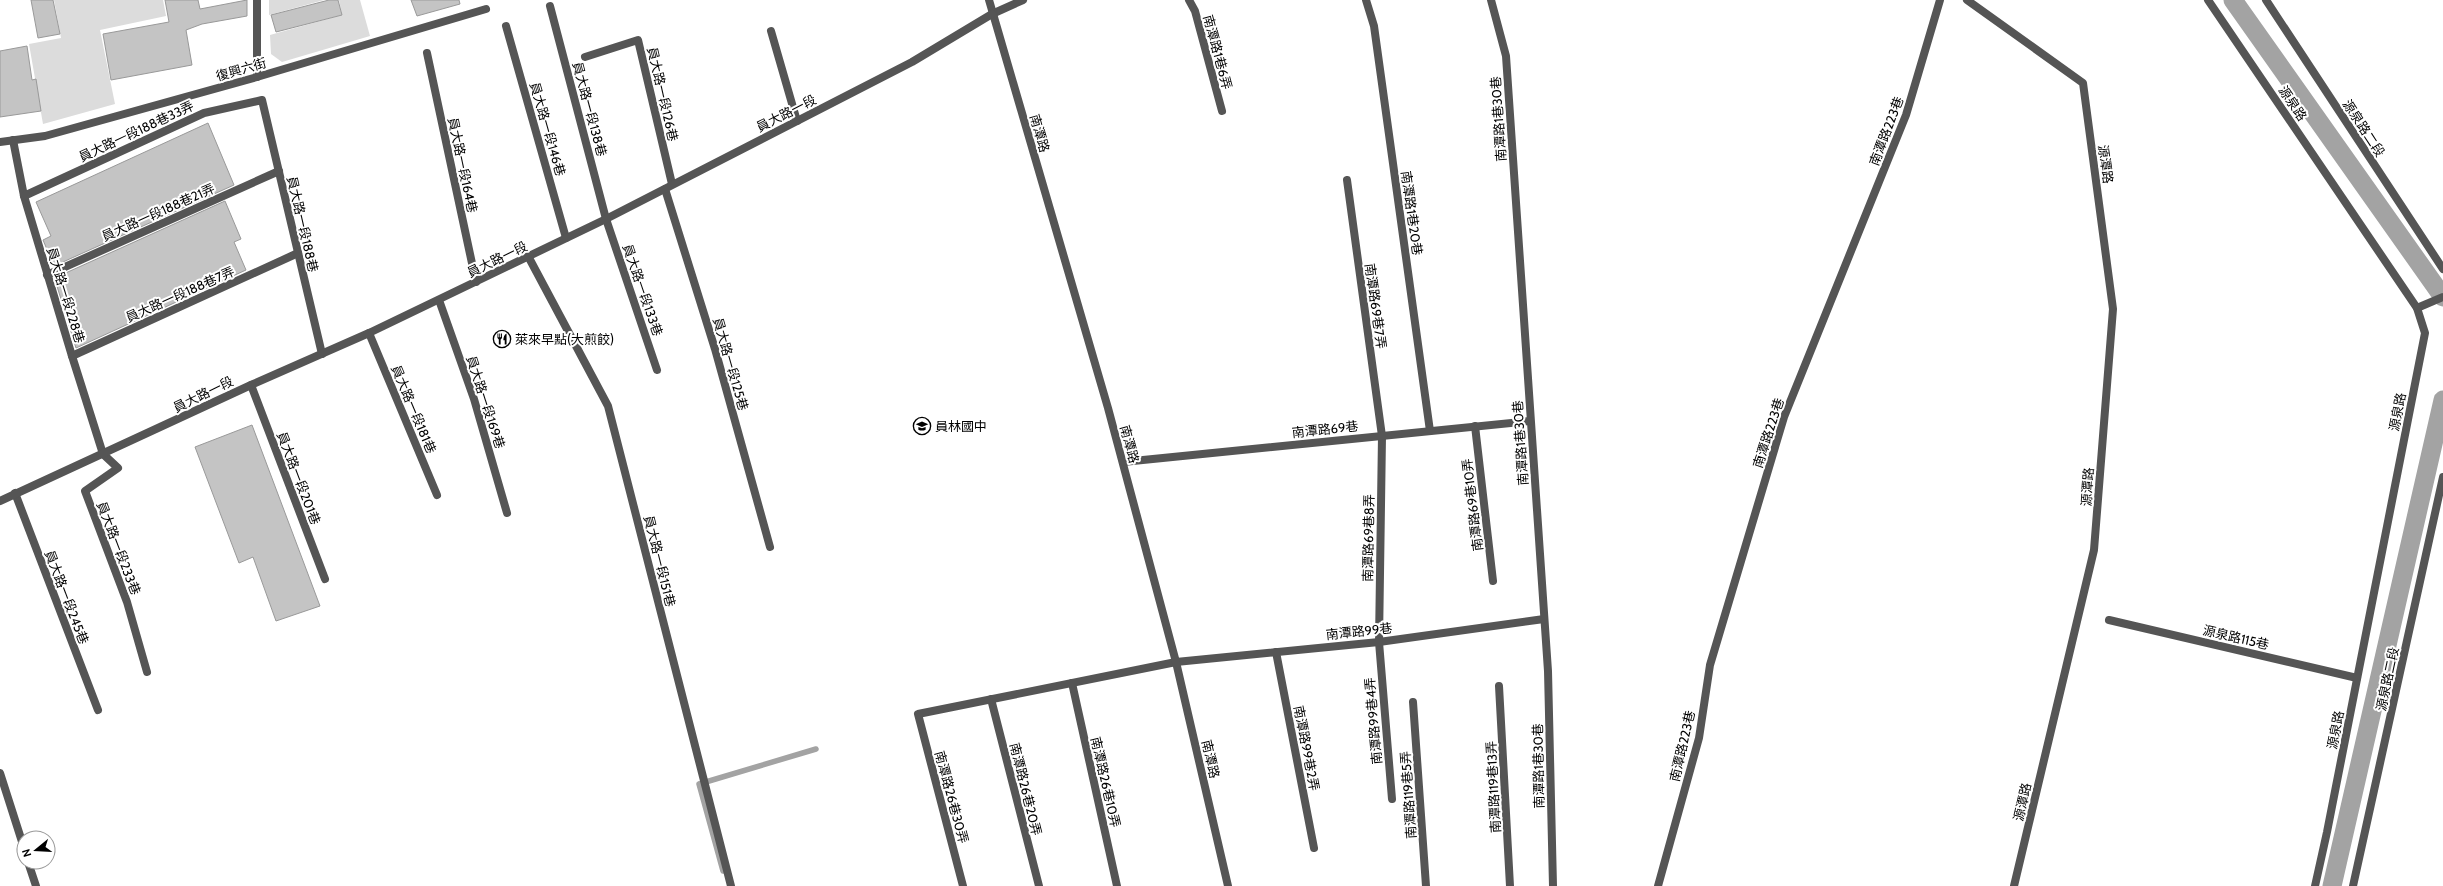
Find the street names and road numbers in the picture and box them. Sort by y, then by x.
street label: 南潭路1巷6弄 [1200,13,1236,91]
street label: 員大路一段126巷 [644,45,682,143]
street label: 復興六街 [214,54,268,84]
street label: 員大路一段138巷 [570,60,610,158]
street label: 南潭路1巷30巷 [1487,76,1509,162]
street label: 員大路一段146巷 [527,80,569,178]
street label: 源泉路 [2275,82,2311,124]
street label: 員大路一段 [753,91,819,135]
street label: 南潭路223巷 [1866,94,1906,168]
street label: 源泉路二段 [2340,96,2388,160]
street label: 員大路一段188巷33弄 [76,97,196,165]
street label: 南潭路 [1027,112,1053,154]
street label: 員大路一段164巷 [445,116,481,214]
street label: 源潭路 [2095,144,2117,184]
street label: 南潭路1巷20巷 [1398,170,1426,256]
street label: 員大路一段188巷 [284,174,322,274]
street label: 員大路一段188巷21弄 [99,180,217,244]
street label: 員大路一段 [464,238,530,280]
street label: 員大路一段133巷 [620,242,666,338]
street label: 員大路一段228巷 [44,245,88,345]
street label: 南潭路69巷7弄 [1362,262,1390,350]
street label: 員大路一段188巷7弄 [123,263,237,325]
street label: 員大路一段125巷 [710,316,752,412]
street label: 員大路一段169巷 [463,353,509,451]
street label: 員大路一段181巷 [388,362,440,456]
street label: 員大路一段 [170,373,236,415]
street label: 源泉路 [2385,391,2409,433]
street label: 南潭路223巷 [1749,396,1787,470]
street label: 南潭路1巷30巷 [1509,400,1531,486]
street label: 南潭路69巷 [1291,418,1359,440]
street label: 南潭路 [1117,423,1143,465]
street label: 員大路一段201巷 [274,429,324,527]
street label: 南潭路69巷10弄 [1458,458,1486,552]
street label: 源潭路 [2078,467,2096,507]
street label: 南潭路69巷8弄 [1359,494,1377,582]
street label: 員大路一段233巷 [94,499,144,597]
street label: 員大路一段151巷 [641,514,679,608]
street label: 員大路一段245巷 [42,548,92,646]
street label: 南潭路99巷 [1325,620,1393,642]
street label: 源泉路115巷 [2201,622,2271,652]
street label: 源泉路二段 [2372,646,2402,712]
street label: 南潭路99巷4弄 [1361,677,1385,765]
street label: 南潭路99巷2弄 [1291,704,1323,792]
street label: 南潭路223巷 [1666,709,1698,783]
street label: 源泉路 [2323,709,2347,751]
street label: 南潭路1巷30巷 [1529,723,1547,809]
street label: 南潭路26巷10弄 [1088,735,1124,829]
street label: 南潭路 [1199,738,1223,780]
street label: 南潭路26巷20弄 [1007,741,1045,837]
street label: 南潭路119巷13弄 [1483,741,1503,833]
street label: 南潭路26巷30弄 [932,749,972,845]
street label: 南潭路119巷5弄 [1397,751,1419,839]
street label: 源潭路 [2010,781,2034,823]

